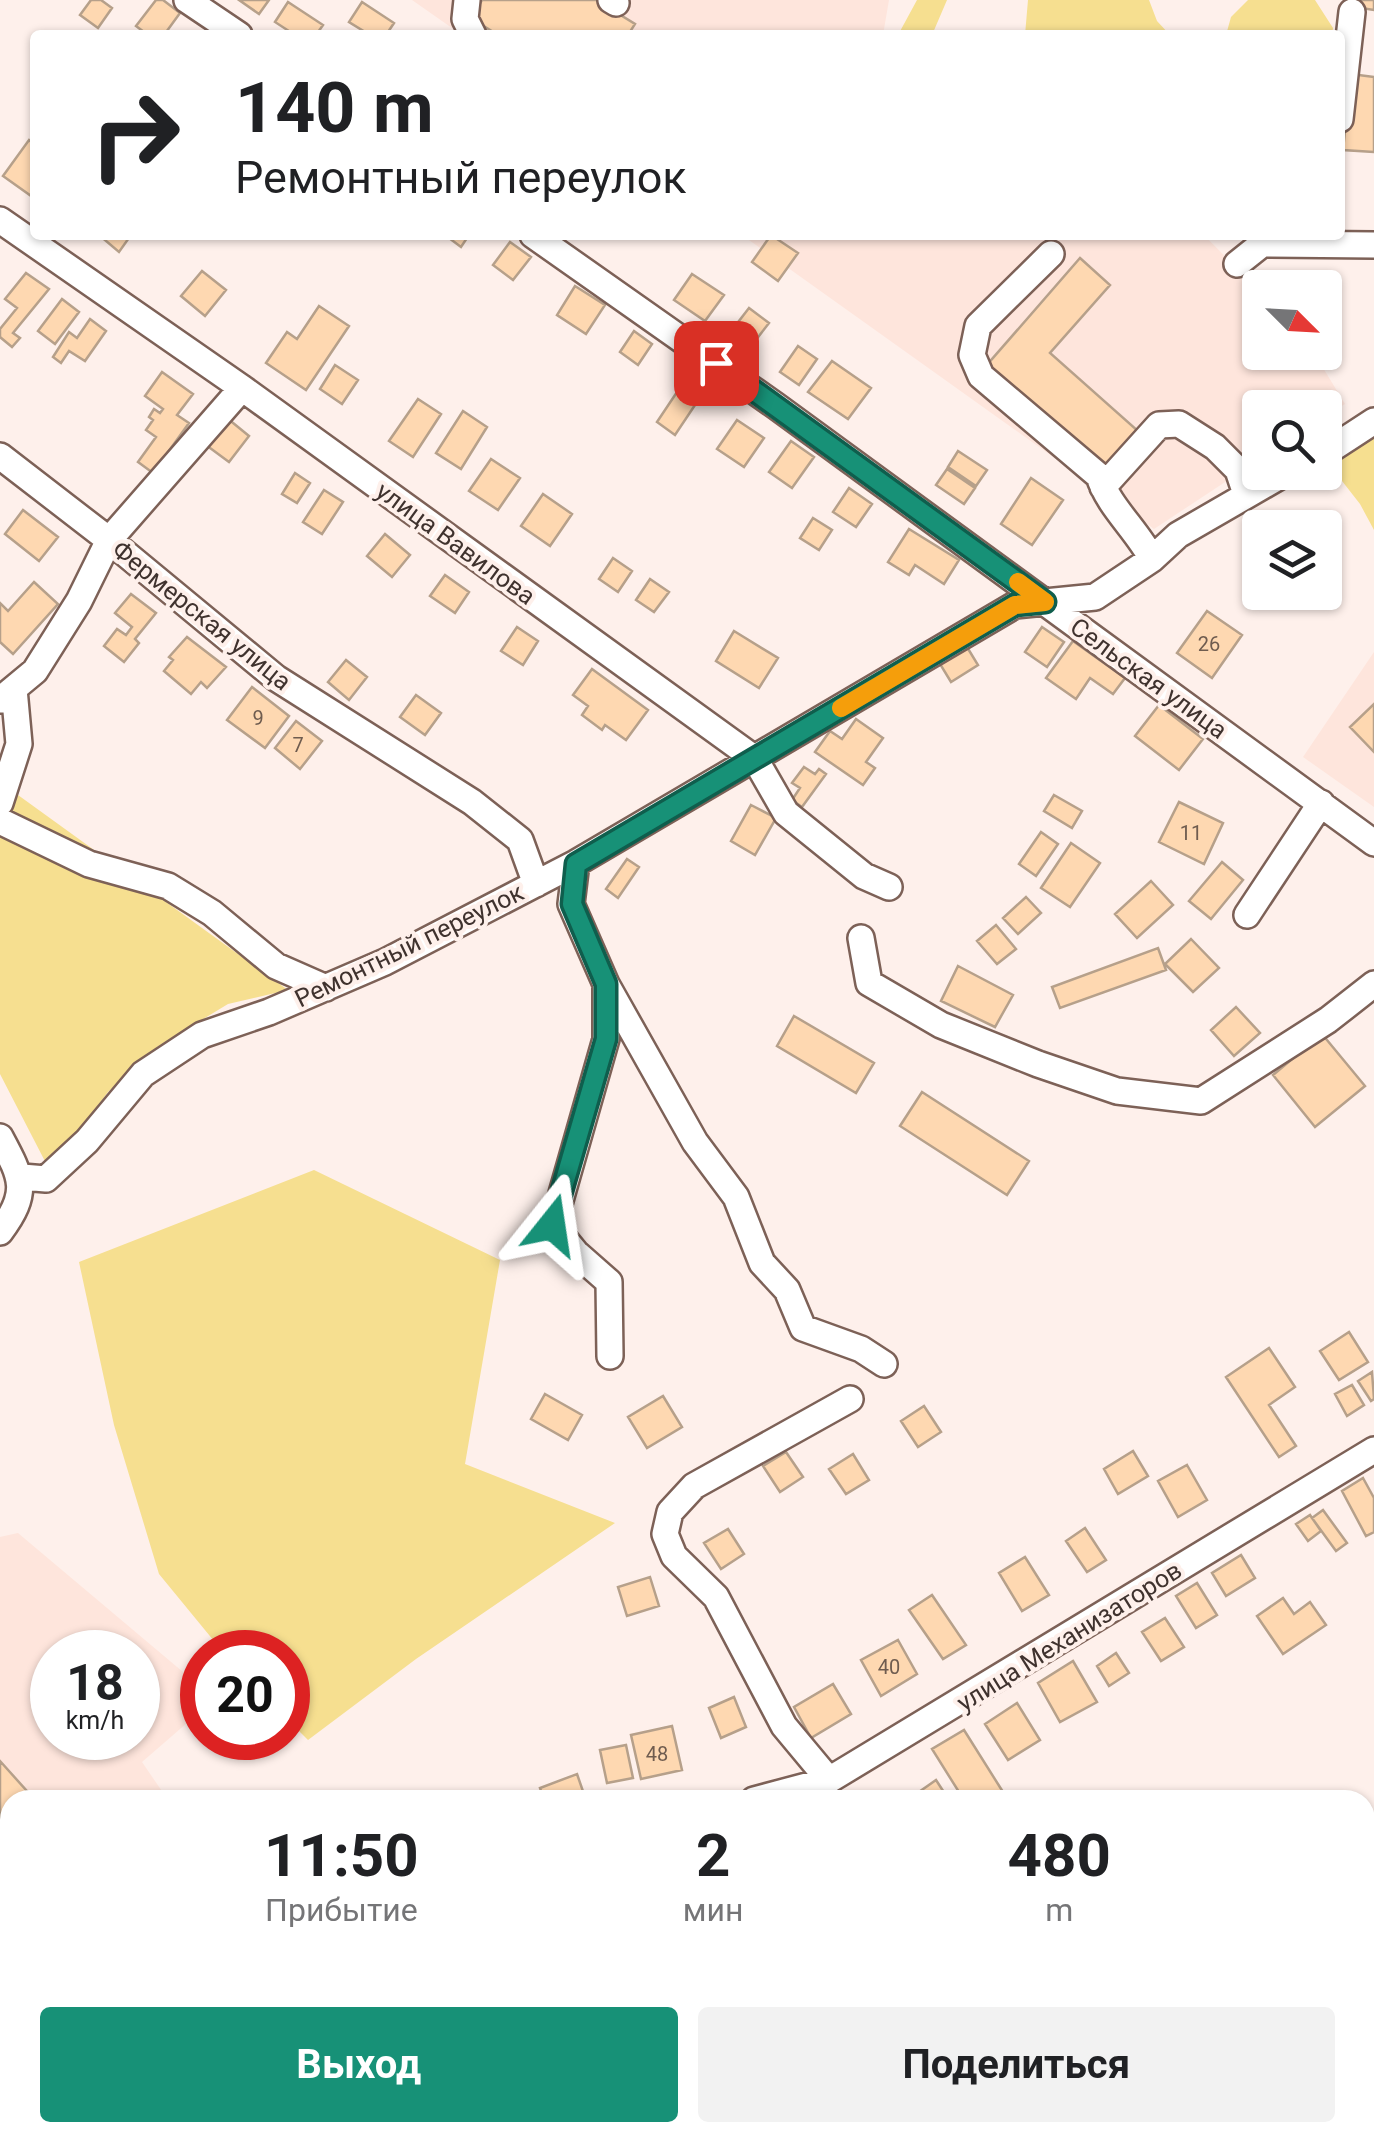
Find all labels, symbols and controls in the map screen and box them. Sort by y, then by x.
text: 140 m [235,67,434,149]
icon: right [70,70,200,200]
text: Ремонтный переулок [235,151,687,204]
north arrow [1242,270,1342,370]
map controls [1242,270,1342,610]
pin [674,321,759,406]
icon: arrive [689,336,744,391]
button: search [1242,390,1342,490]
street label: улица Вавилова [371,476,541,611]
button: layers [1242,510,1342,610]
street label: Фермерская улица [107,535,297,696]
street label: Сельская улица [1065,612,1233,745]
house number: 26 [1198,632,1220,656]
house number: 9 [252,706,264,730]
house number: 7 [292,733,304,757]
house number: 11 [1180,821,1202,845]
street label: Ремонтный переулок [290,877,529,1013]
position arrow [500,1173,604,1277]
street label: улица Механизаторов [952,1555,1187,1717]
speed limit sign: 20 [180,1630,310,1760]
text: 18 [66,1654,124,1712]
house number: 40 [878,1655,900,1679]
text: km/h [66,1706,124,1735]
house number: 48 [646,1742,668,1766]
text: 11:50 [264,1820,419,1891]
text: 2 [696,1820,730,1891]
text: 480 [1008,1820,1111,1891]
text: Прибытие [265,1891,418,1929]
text: мин [683,1891,743,1929]
text: m [1045,1891,1073,1929]
button: Выход [40,2007,678,2122]
button: Поделиться [698,2007,1335,2122]

